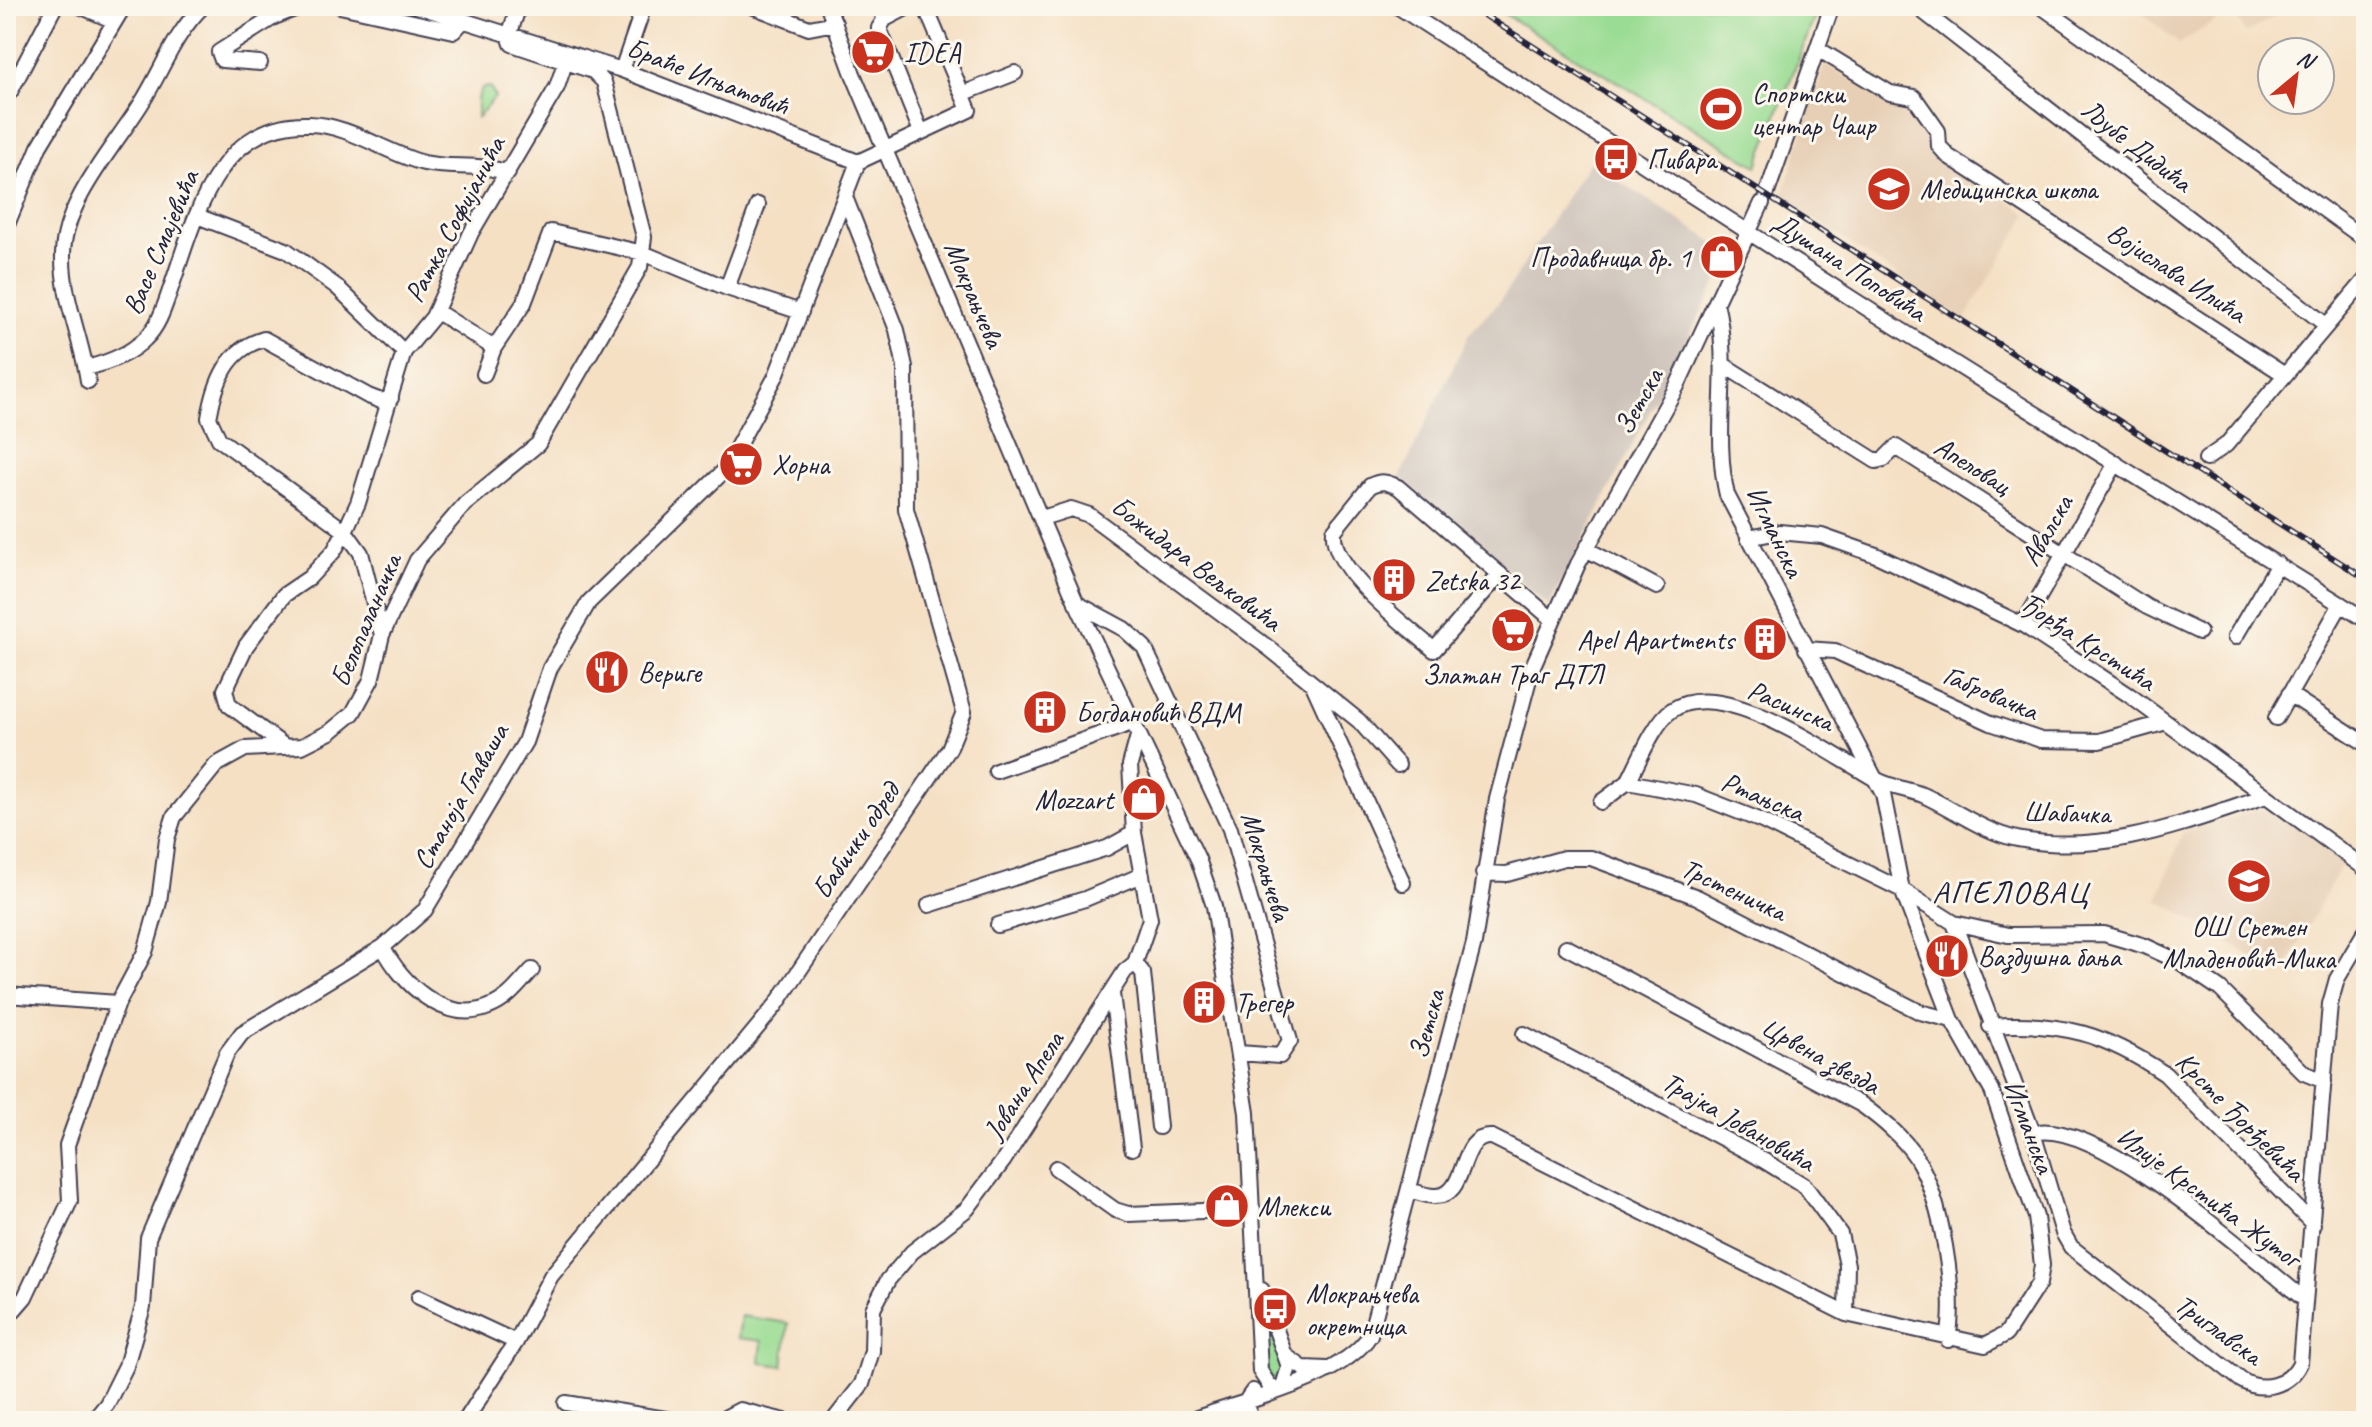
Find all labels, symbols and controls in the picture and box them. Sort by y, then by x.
supermarket icon: IDEA [849,28,897,76]
street label: Браће Игњатовић [622,30,795,124]
place label: IDEA [904,35,962,70]
north arrow [2256,36,2336,116]
text: N [2292,44,2321,77]
place label: Спортски центар Чаир [1752,76,1877,143]
sports icon: Спортски центар Чаир [1697,85,1745,133]
street label: Љубе Дидића [2074,91,2201,201]
street label: Ратка Софијанића [396,129,514,308]
bus stop icon: Пивара [1592,135,1640,183]
place label: Пивара [1647,142,1719,177]
street label: Васе Смајевића [114,163,207,320]
school or university icon: Медицинска школа [1865,165,1913,213]
place label: Медицинска школа [1920,172,2100,207]
street label: Душана Поповића [1766,204,1935,330]
street label: Војислава Илића [2101,214,2254,331]
shop icon: Продавница бр. 1 [1698,233,1746,281]
street label: Мокрањчева [937,236,1013,354]
place label: Продавница бр. 1 [1530,240,1692,275]
street label: Зетска [1606,361,1672,440]
street label: Апеловац [1928,428,2019,503]
supermarket icon: Хорна [717,440,765,488]
place label: Хорна [772,447,831,482]
street label: Игманска [1739,480,1813,584]
street label: Авалска [2012,487,2081,572]
street label: Божидара Вељковића [1105,488,1290,640]
street label: Белопаланачка [322,546,410,692]
building icon: Zetska 32 [1370,556,1418,604]
place label: Zetska 32 [1425,563,1522,598]
street label: Ђорђа Крстића [2013,584,2164,699]
supermarket icon: Златан Траг ДТЛ [1489,606,1537,654]
building icon: Apel Apartments [1741,615,1789,663]
place label: Apel Apartments [1577,622,1736,657]
restaurant icon: Вериге [583,648,631,696]
place label: Вериге [638,655,703,690]
place label: Златан Траг ДТЛ [1422,657,1606,692]
street label: Габровачка [1938,657,2045,729]
street label: Расинска [1743,672,1841,740]
building icon: Богдановић ВДМ [1021,688,1069,736]
place label: Богдановић ВДМ [1076,695,1243,730]
street label: Станоја Главаша [405,716,517,875]
street label: Ртањска [1716,764,1811,830]
street label: Бабички одред [804,773,909,905]
shop icon: Mozzart [1120,775,1168,823]
place label: Mozzart [1035,782,1116,817]
street label: Шабачка [2023,793,2113,832]
street label: Мокрањчева [1233,807,1300,927]
street label: Трстеничка [1676,850,1794,930]
school or university icon: ОШ Сретен Младеновић-Мика [2225,857,2273,905]
district label: АПЕЛОВАЦ [1932,872,2091,913]
place label: ОШ Сретен Младеновић-Мика [2163,909,2337,976]
restaurant icon: Ваздушна бања [1923,932,1971,980]
place label: Ваздушна бања [1978,939,2123,975]
building icon: Трегер [1180,978,1228,1026]
street label: Зетска [1401,984,1453,1062]
place label: Трегер [1235,985,1295,1020]
street label: Црвена звезда [1755,1009,1888,1104]
street label: Јована Апела [974,1023,1072,1148]
street label: Крсте Ђорђевића [2168,1044,2314,1190]
street label: Трајка Јовановића [1656,1064,1823,1180]
street label: Игманска [1996,1075,2064,1179]
street label: Илије Крстића Жутог [2110,1118,2311,1277]
shop icon: Млекси [1203,1182,1251,1230]
place label: Млекси [1258,1189,1332,1224]
place label: Мокрањчева окретница [1306,1276,1420,1343]
bus stop icon: Мокрањчева окретница [1251,1285,1299,1333]
street label: Триглавска [2168,1286,2271,1374]

